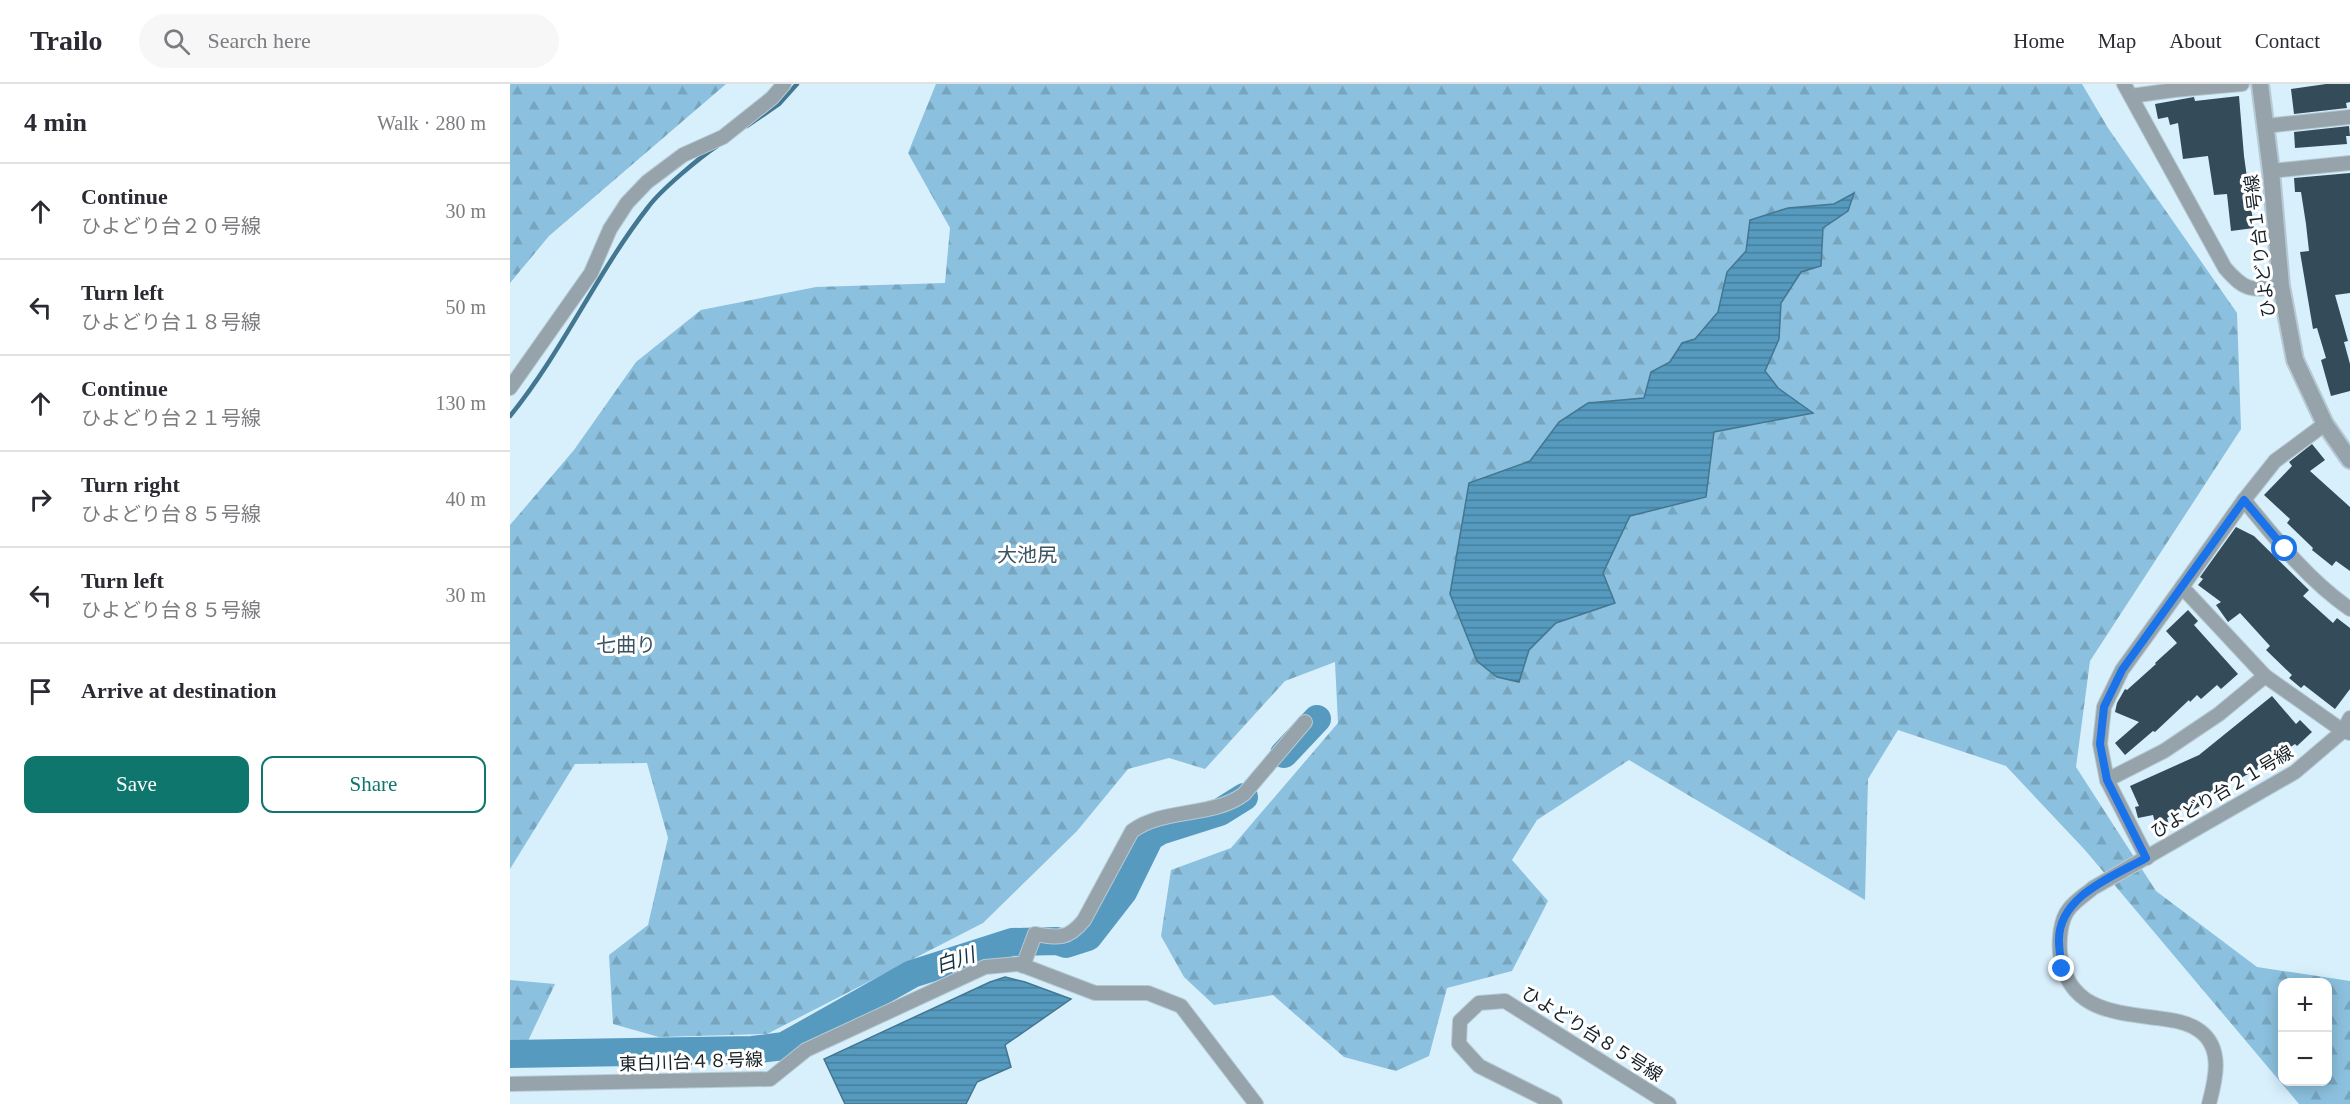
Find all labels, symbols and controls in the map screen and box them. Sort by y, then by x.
search box [139,14,559,68]
text: Trailo [30,25,103,56]
icon: search [160,25,193,58]
text: Search here [208,28,311,53]
text: Home [2013,29,2065,53]
text: Map [2098,29,2136,53]
text: About [2169,29,2222,53]
text: Contact [2255,29,2320,53]
text: 4 min [24,108,87,137]
text: Walk · 280 m [377,112,486,134]
street label: ひよどり台１号線 [2241,173,2279,319]
text: Continue [81,184,168,209]
icon: ahead [24,195,57,228]
text: 30 m [445,200,486,222]
text: ひよどり台２０号線 [81,215,261,237]
text: Turn left [81,280,164,305]
icon: left [24,291,57,324]
text: 50 m [445,296,486,318]
text: ひよどり台１８号線 [81,311,261,333]
text: Continue [81,376,168,401]
icon: ahead [24,387,57,420]
text: 130 m [435,392,486,414]
text: ひよどり台２１号線 [81,407,261,429]
text: Turn right [81,472,180,497]
icon: right [24,483,57,516]
text: 40 m [445,488,486,510]
text: ひよどり台８５号線 [81,503,261,525]
route start [2271,535,2297,561]
district label: 大池尻 [997,544,1057,566]
text: Turn left [81,568,164,593]
icon: left [24,579,57,612]
text: 30 m [445,584,486,606]
text: ひよどり台８５号線 [81,599,261,621]
district label: 七曲り [596,634,656,656]
icon: arrive [24,675,57,708]
text: Arrive at destination [81,678,277,703]
street label: ひよどり台２１号線 [2147,742,2297,842]
button: Save [24,756,249,813]
button: Share [261,756,486,813]
water label: 白川 [933,943,979,977]
route end [2048,955,2074,981]
map controls [2278,978,2332,1086]
button: + [2278,978,2332,1032]
street label: ひよどり台８５号線 [1518,983,1666,1085]
button: − [2278,1032,2332,1086]
street label: 東白川台４８号線 [619,1049,763,1075]

